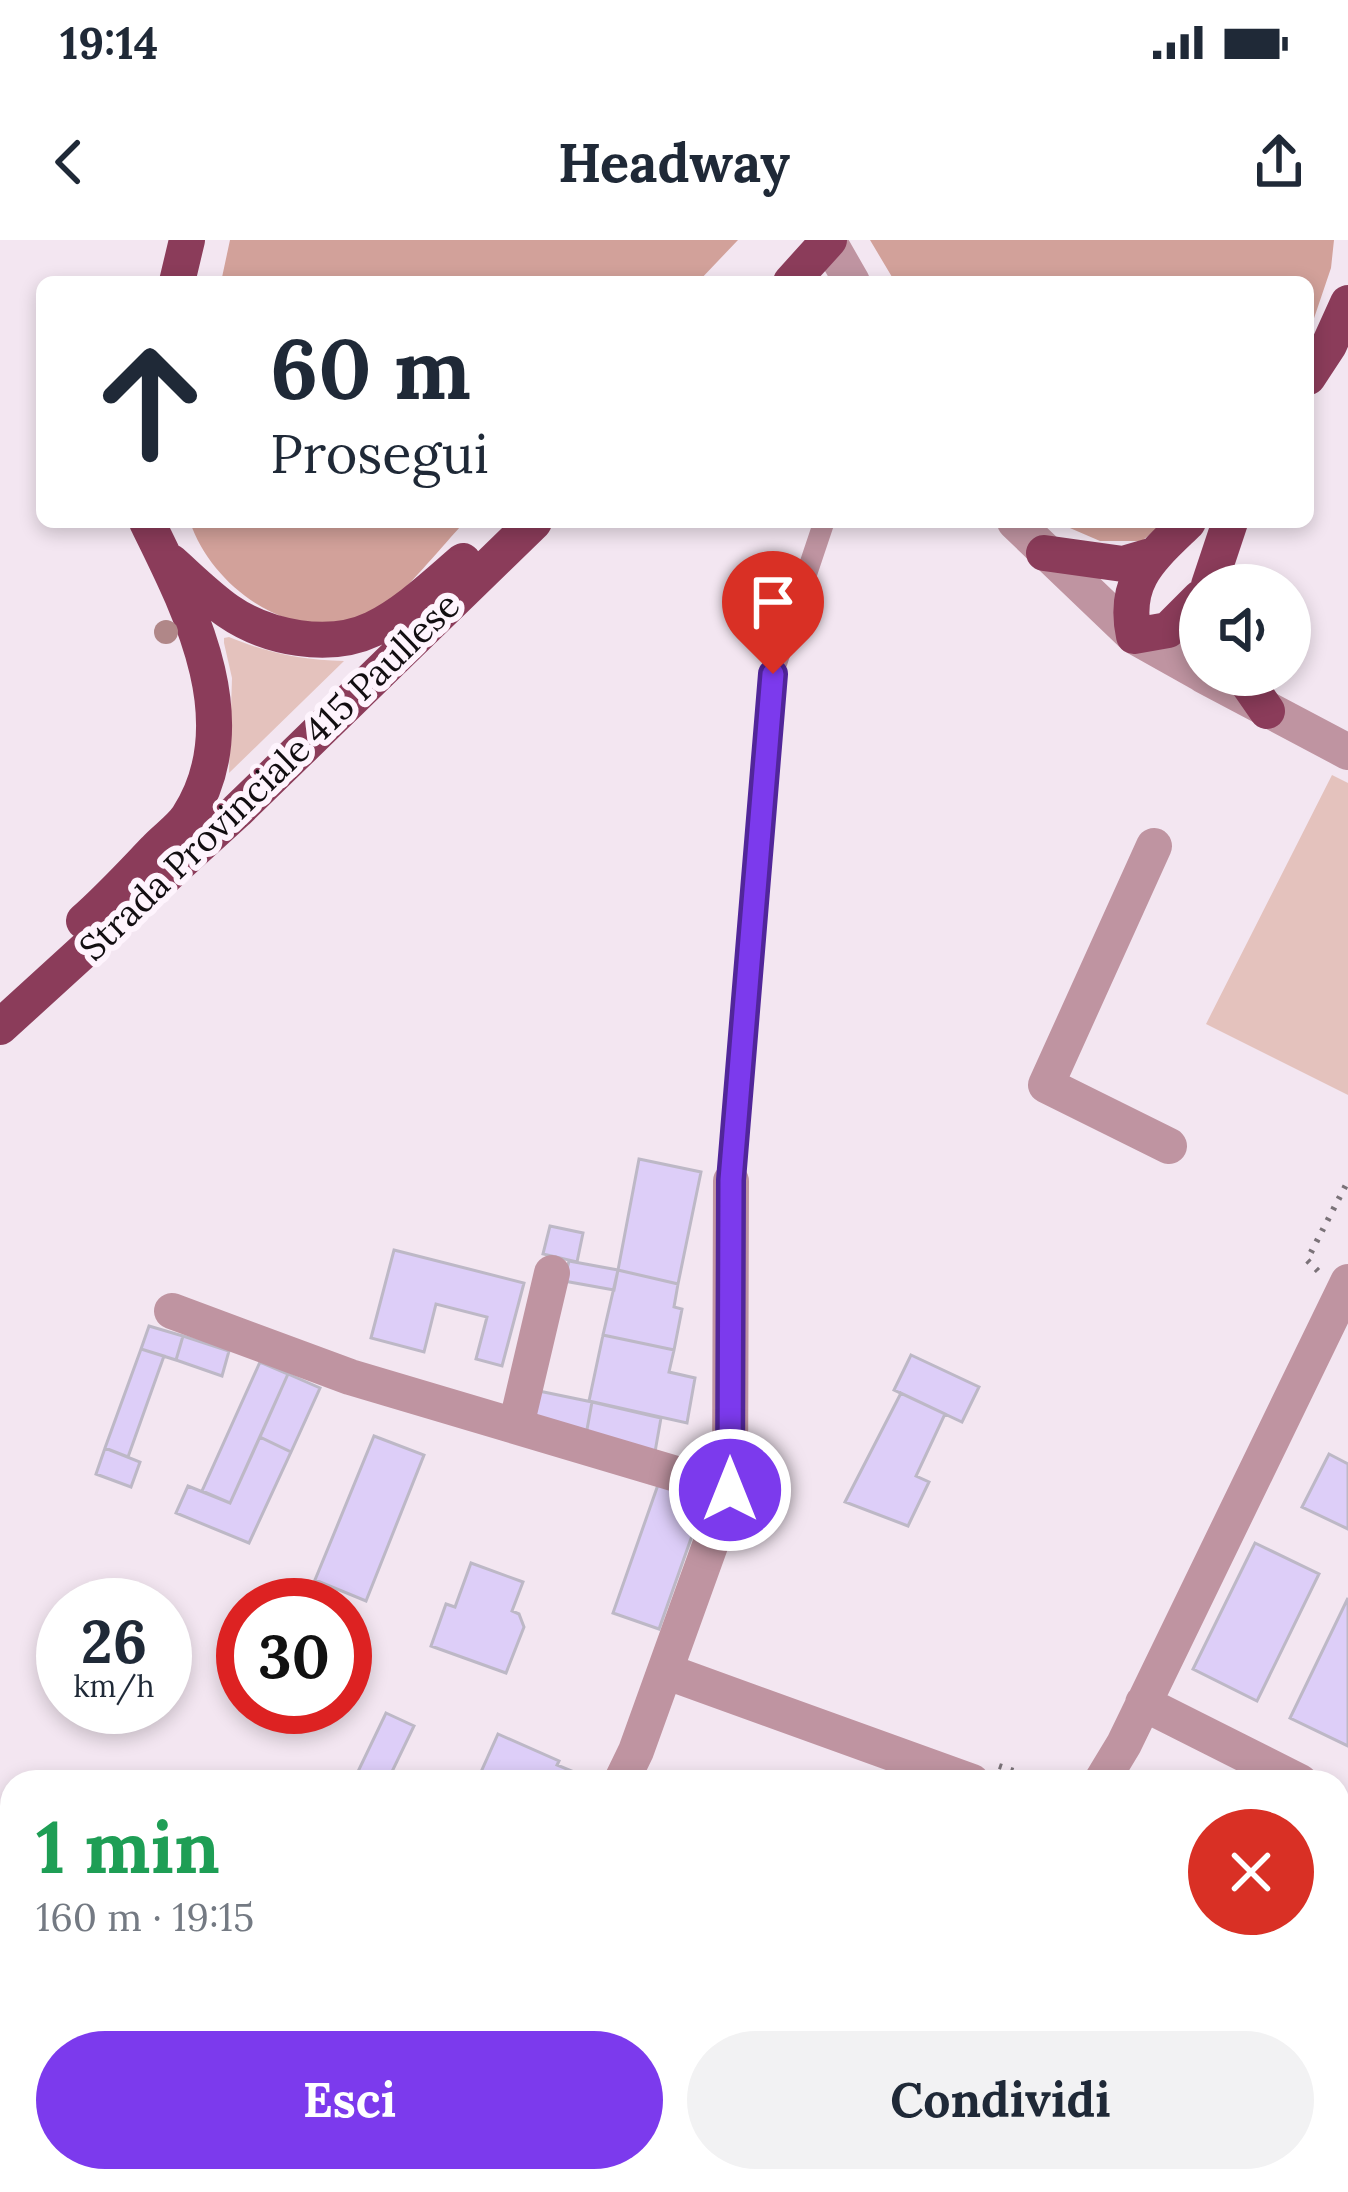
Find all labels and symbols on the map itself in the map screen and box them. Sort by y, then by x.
pin [722,551,824,674]
street label: Strada Provinciale 415 Paullese [69,582,469,970]
position arrow [667,1427,793,1553]
speed limit sign: 30 [216,1578,372,1734]

